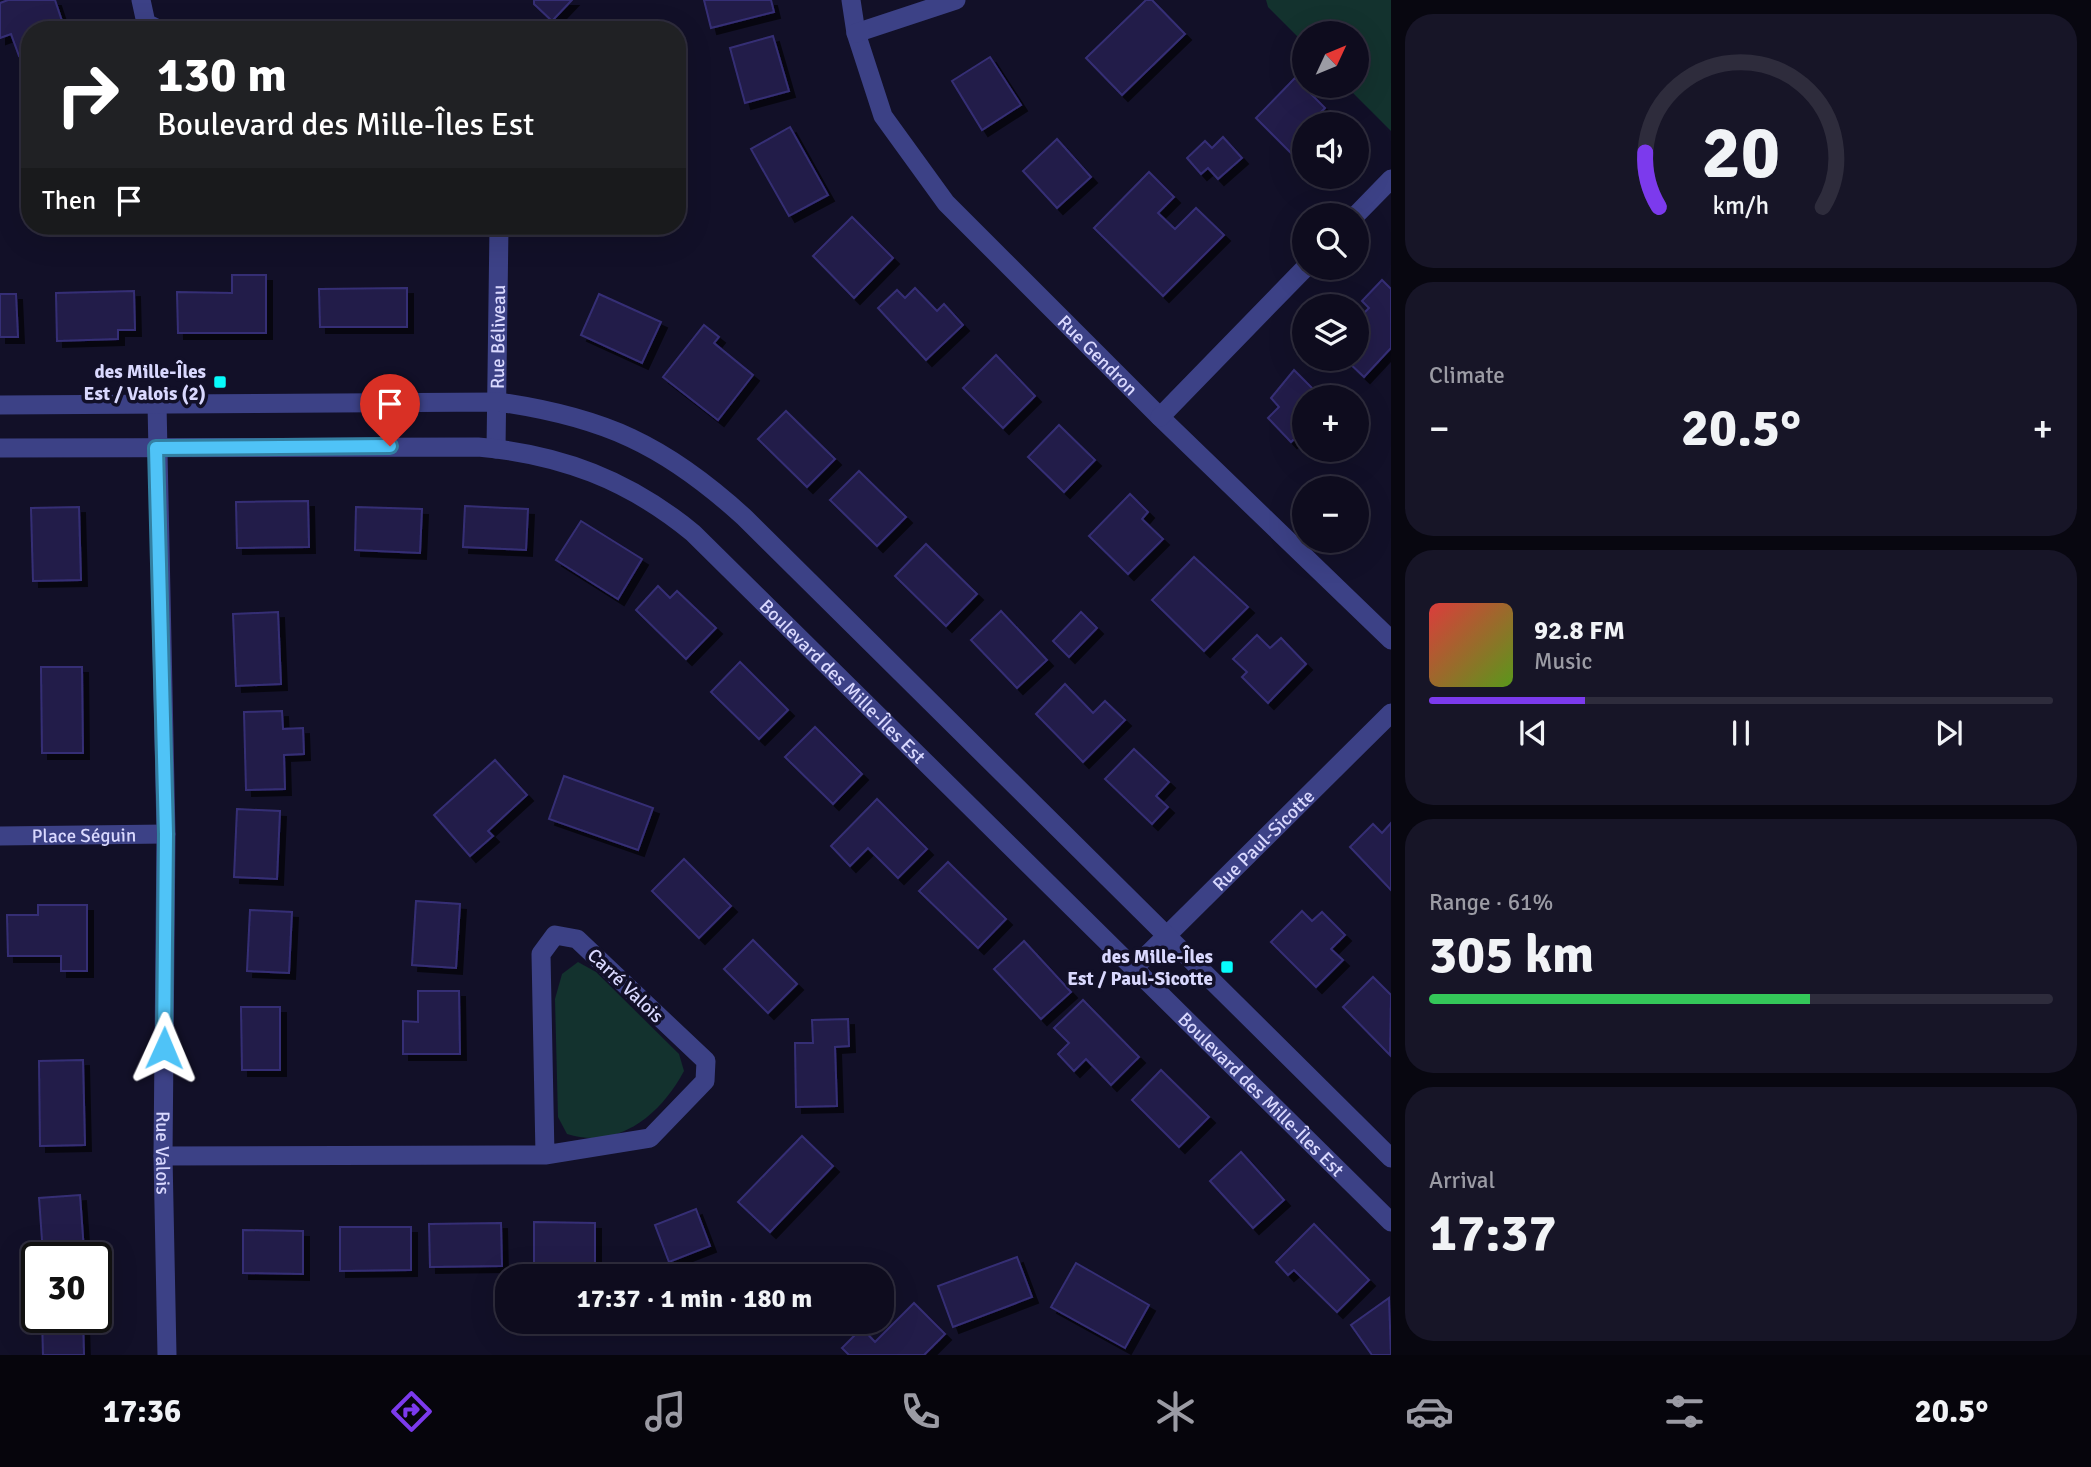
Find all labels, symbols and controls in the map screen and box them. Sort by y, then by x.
north arrow [1292,21,1368,98]
map controls [1292,21,1369,553]
text: 130 m [157,45,287,105]
icon: right [42,49,133,140]
text: Boulevard des Mille-Îles Est [157,105,534,144]
text: 20 [1702,109,1780,198]
button: sound [1292,112,1369,189]
icon: arrive [110,182,148,220]
text: Then [42,185,96,217]
text: km/h [1713,190,1769,221]
button: search [1292,203,1369,280]
street label: Rue Béliveau [486,285,511,389]
button: layers [1292,294,1369,371]
street label: Rue Gendron [1052,310,1143,401]
place label: des Mille-Îles Est / Valois (2) [84,360,206,406]
text: Climate [1429,361,1505,390]
marker: des Mille-Îles Est / Valois (2) [212,374,228,390]
pin [360,374,420,446]
icon: arrive [371,385,409,423]
button: + [1292,385,1369,462]
text: 20.5° [1681,396,1801,460]
text: − [1429,405,1450,452]
text: + [2032,405,2053,452]
button: − [1292,476,1369,553]
street label: Boulevard des Mille-Îles Est [754,594,931,769]
text: 92.8 FM [1534,615,1625,647]
text: Music [1534,647,1592,676]
icon: previous [1514,714,1552,752]
icon: pause [1722,714,1760,752]
icon: next [1930,714,1968,752]
street label: Rue Paul-Sicotte [1208,785,1320,896]
street label: Place Séguin [32,823,136,849]
text: Range · 61% [1429,888,1553,917]
text: 305 km [1429,923,1594,987]
street label: Carré Valois [582,943,668,1028]
place label: des Mille-Îles Est / Paul-Sicotte [1067,945,1213,991]
marker: des Mille-Îles Est / Paul-Sicotte [1219,959,1235,975]
street label: Boulevard des Mille-Îles Est [1172,1007,1349,1182]
position arrow [127,1011,201,1085]
street label: Rue Valois [150,1111,175,1195]
text: Arrival [1429,1166,1495,1195]
text: 17:37 [1429,1201,1557,1265]
speed limit sign: 30 [21,1242,112,1333]
text: 17:37 · 1 min · 180 m [577,1283,812,1315]
icon: directions [387,1387,436,1436]
icon: music [641,1387,690,1436]
icon: phone [896,1387,945,1436]
icon: climate [1151,1387,1200,1436]
icon: car [1405,1387,1454,1436]
icon: filters [1660,1387,1709,1436]
text: 17:36 [103,1392,181,1431]
text: 20.5° [1914,1392,1988,1431]

